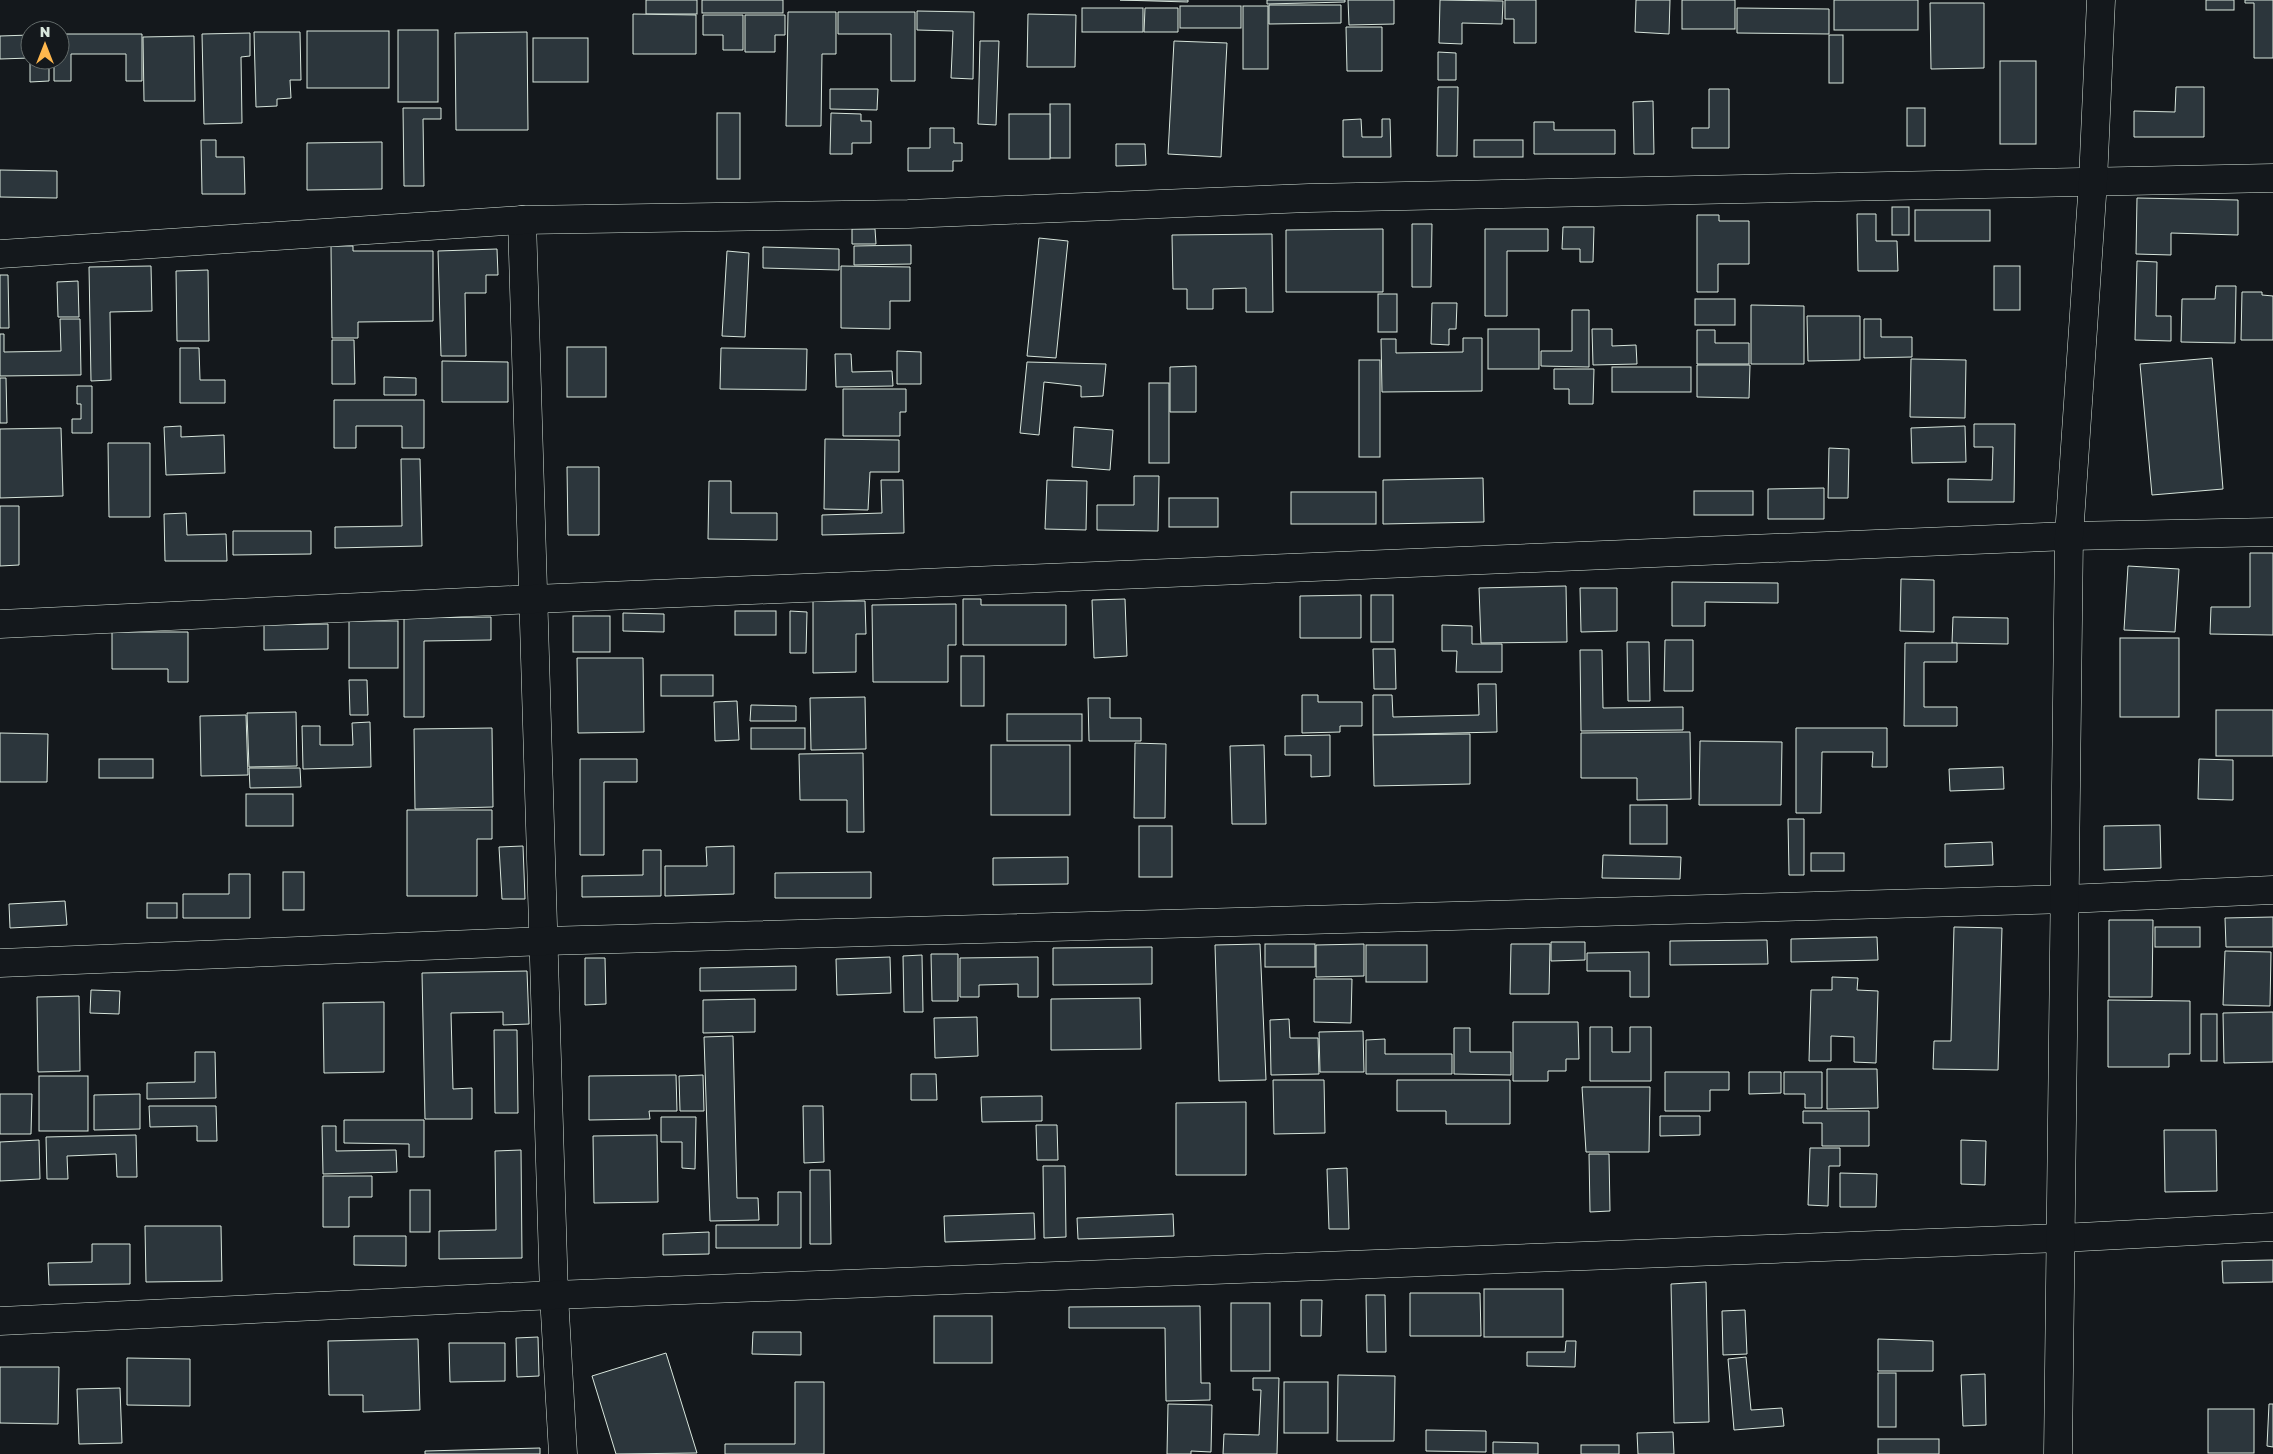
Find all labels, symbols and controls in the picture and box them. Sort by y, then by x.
north arrow [20,20,70,70]
text: N [40,23,50,40]

